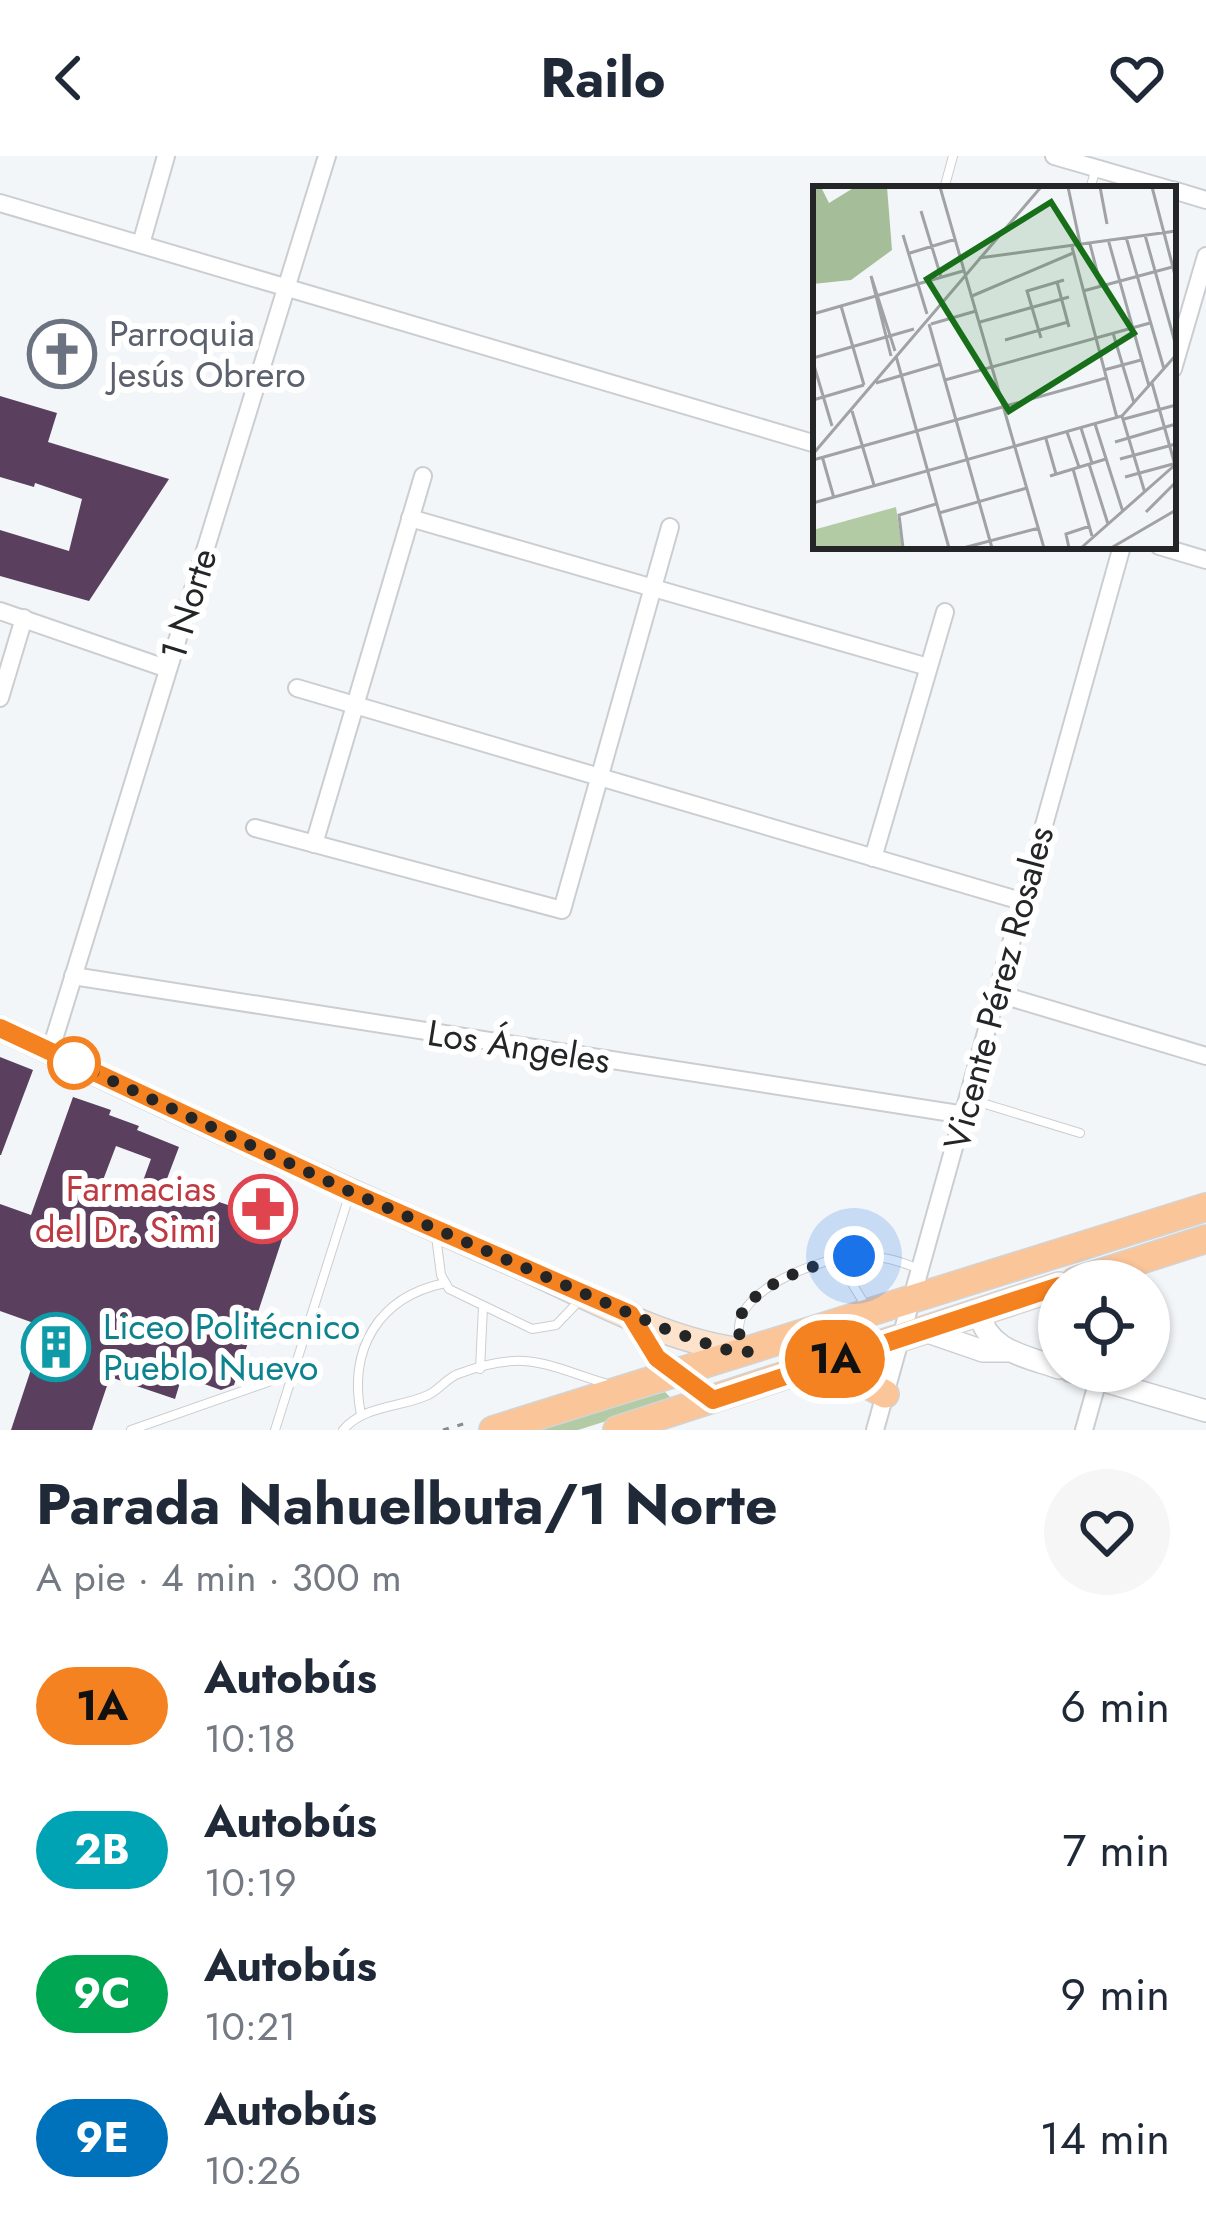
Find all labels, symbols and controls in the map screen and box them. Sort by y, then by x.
text: Railo [540,39,666,117]
icon: back [36,45,102,111]
icon: heart [1104,45,1170,111]
inset map [813,186,1176,549]
place label: Parroquia Jesús Obrero [105,307,306,400]
church icon: Parroquia Jesús Obrero [27,319,97,389]
street label: 1 Norte [146,542,230,666]
street label: Vicente Pérez Rosales [930,820,1066,1156]
street label: Los Ángeles [424,1006,614,1086]
unlabelled marker [49,1038,99,1088]
place label: Farmacias del Dr. Simi [35,1162,216,1255]
pharmacy icon: Farmacias del Dr. Simi [228,1174,298,1244]
your location [824,1226,884,1286]
map controls [1038,1260,1170,1392]
button: locate [1038,1260,1170,1392]
place label: Liceo Politécnico Pueblo Nuevo [103,1300,360,1393]
building icon: Liceo Politécnico Pueblo Nuevo [21,1312,91,1382]
line badge: 1A [781,1320,889,1398]
text: 1A [809,1328,861,1389]
text: Parada Nahuelbuta/1 Norte [36,1463,778,1545]
button: heart [1044,1469,1170,1595]
text: A pie · 4 min · 300 m [36,1549,402,1606]
text: Autobús [204,1645,377,1710]
text: 6 min [1060,1674,1170,1739]
text: 1A [76,1675,128,1736]
text: 10:18 [204,1710,296,1767]
text: Autobús [204,1789,377,1854]
text: 7 min [1062,1818,1170,1883]
text: 2B [74,1819,130,1880]
text: 10:19 [204,1854,297,1911]
text: Autobús [204,1933,377,1998]
text: 9 min [1060,1962,1170,2027]
text: 9C [73,1963,131,2024]
text: 10:21 [204,1998,296,2055]
text: Autobús [204,2077,377,2142]
text: 14 min [1040,2106,1170,2171]
text: 9E [75,2107,129,2168]
text: 10:26 [204,2142,301,2199]

